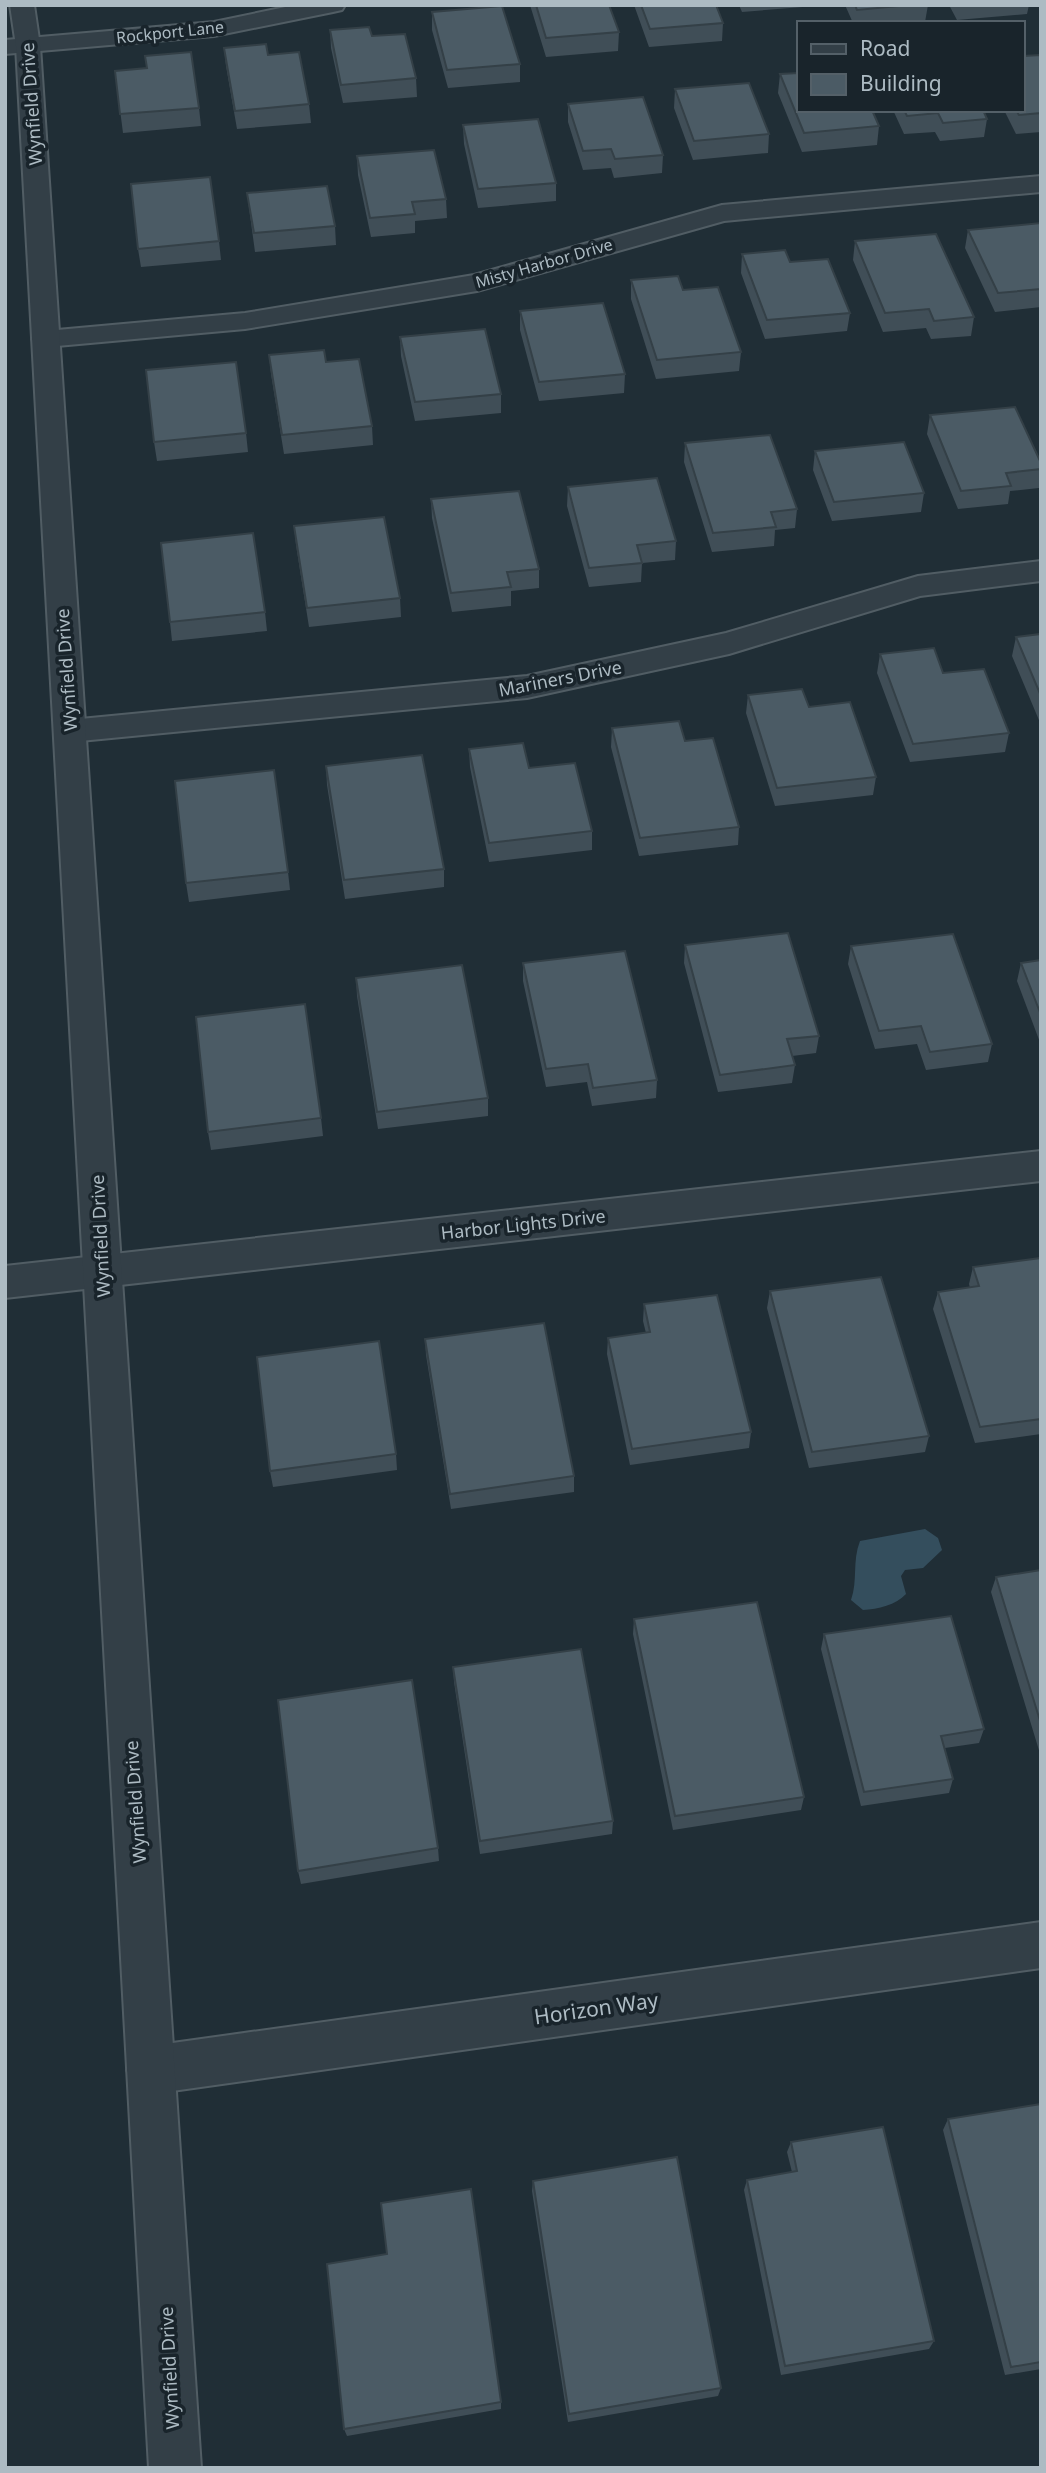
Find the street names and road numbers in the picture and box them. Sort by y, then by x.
street label: Rockport Lane [115,15,225,49]
street label: Wynfield Drive [15,42,47,166]
street label: Misty Harbor Drive [473,233,615,293]
street label: Wynfield Drive [50,608,82,732]
street label: Mariners Drive [496,654,624,702]
street label: Wynfield Drive [85,1174,115,1298]
street label: Harbor Lights Drive [439,1203,607,1245]
street label: Wynfield Drive [119,1740,151,1864]
street label: Horizon Way [532,1985,660,2031]
street label: Wynfield Drive [154,2306,184,2430]

